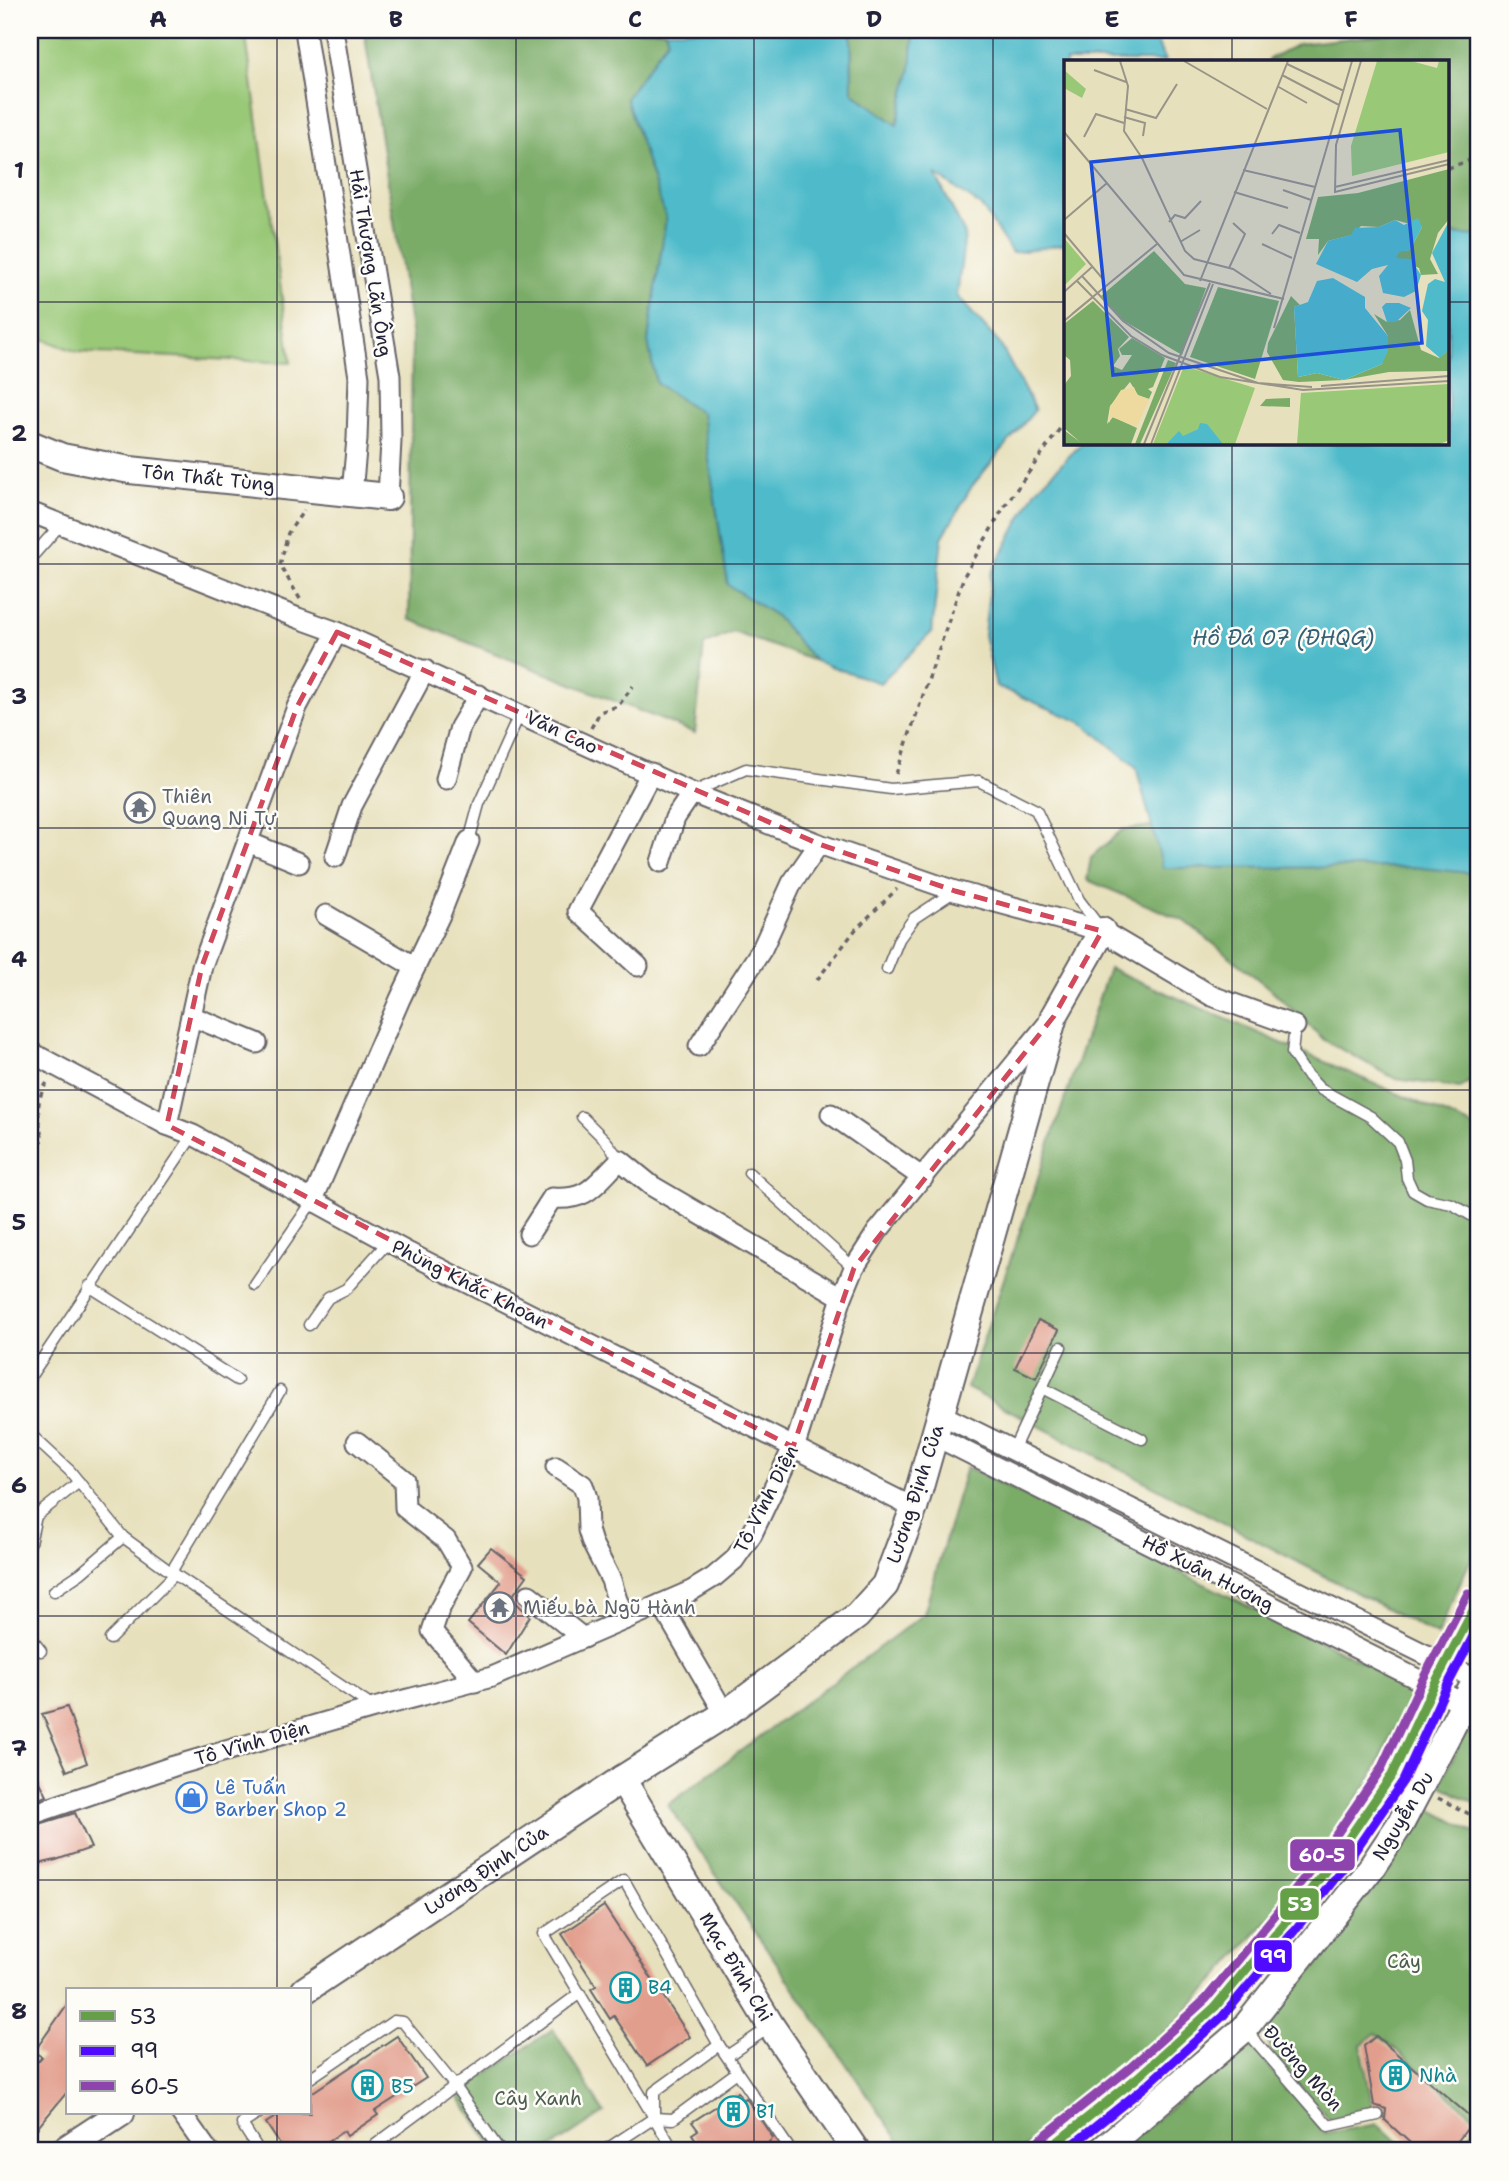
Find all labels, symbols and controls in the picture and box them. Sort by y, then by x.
text: A [149,4,167,34]
text: B [389,4,403,34]
text: C [628,4,642,34]
text: D [866,4,882,34]
text: E [1104,4,1120,34]
text: F [1344,4,1358,34]
inset map [1064,60,1450,444]
text: 1 [14,155,24,185]
street label: Hải Thượng Lãn Ông [344,167,399,359]
text: 2 [11,418,27,448]
street label: Tôn Thất Tùng [140,459,276,497]
water label: Hồ Đá 07 (ĐHQG) [1192,624,1374,652]
text: 3 [11,681,27,711]
street label: Văn Cao [522,704,602,760]
place label: Thiên Quang Ni Tự [162,784,277,831]
temple icon: Thiên Quang Ni Tự [122,790,156,824]
text: 4 [11,944,27,974]
text: 5 [12,1207,26,1237]
street label: Phùng Khắc Khoan [388,1234,552,1334]
street label: Lương Định Của [881,1421,949,1567]
street label: Tô Vĩnh Diện [728,1441,804,1557]
text: 6 [11,1470,27,1500]
street label: Hồ Xuân Hương [1138,1529,1278,1617]
temple icon: Miếu bà Ngũ Hành [483,1590,517,1624]
place label: Miếu bà Ngũ Hành [523,1595,696,1620]
street label: Tô Vĩnh Diện [192,1715,312,1771]
text: 7 [11,1733,27,1763]
street label: Nguyễn Du [1367,1767,1439,1865]
place label: Lê Tuấn Barber Shop 2 [215,1775,347,1822]
shop icon: Lê Tuấn Barber Shop 2 [175,1781,209,1815]
street label: Lương Định Của [419,1819,553,1921]
line badge: 60-5 [1289,1838,1356,1872]
text: 60-5 [1299,1843,1345,1868]
line badge: 53 [1279,1887,1320,1921]
text: 53 [1288,1892,1312,1917]
street label: Mạc Đĩnh Chi [694,1908,778,2026]
line badge: 99 [1253,1939,1293,1973]
text: 99 [1260,1944,1286,1969]
park label: Cây [1387,1949,1421,1974]
building icon: B4 [608,1970,642,2004]
place label: B4 [648,1975,672,2000]
legend [66,1988,312,2114]
text: 8 [11,1996,27,2026]
text: 53 [130,2003,157,2031]
street label: Đường Mòn [1258,2020,1348,2116]
text: 99 [130,2037,159,2065]
building icon: Nhà [1379,2058,1413,2092]
place label: Nhà [1419,2063,1457,2088]
building icon: B5 [351,2069,385,2103]
text: 60-5 [130,2073,179,2101]
place label: B5 [391,2074,414,2099]
park label: Cây Xanh [494,2086,582,2111]
building icon: B1 [716,2094,750,2128]
place label: B1 [756,2099,775,2124]

